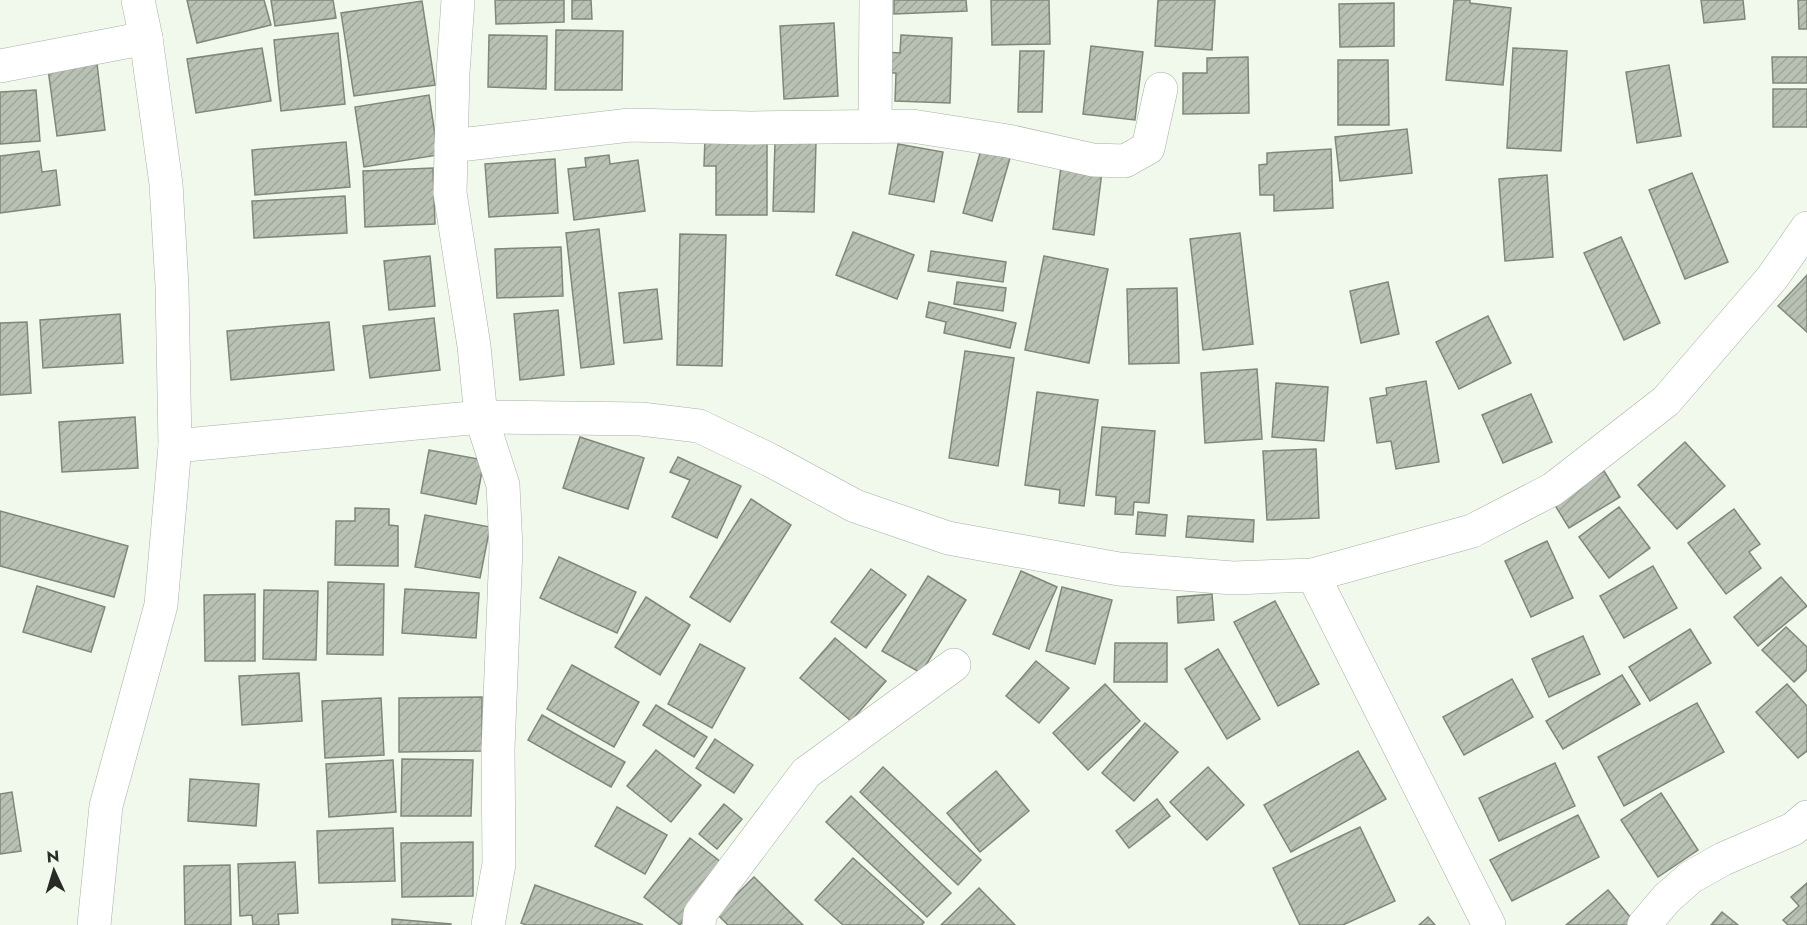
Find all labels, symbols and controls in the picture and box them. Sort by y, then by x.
north arrow [24,841,84,901]
text: N [46,845,60,868]

